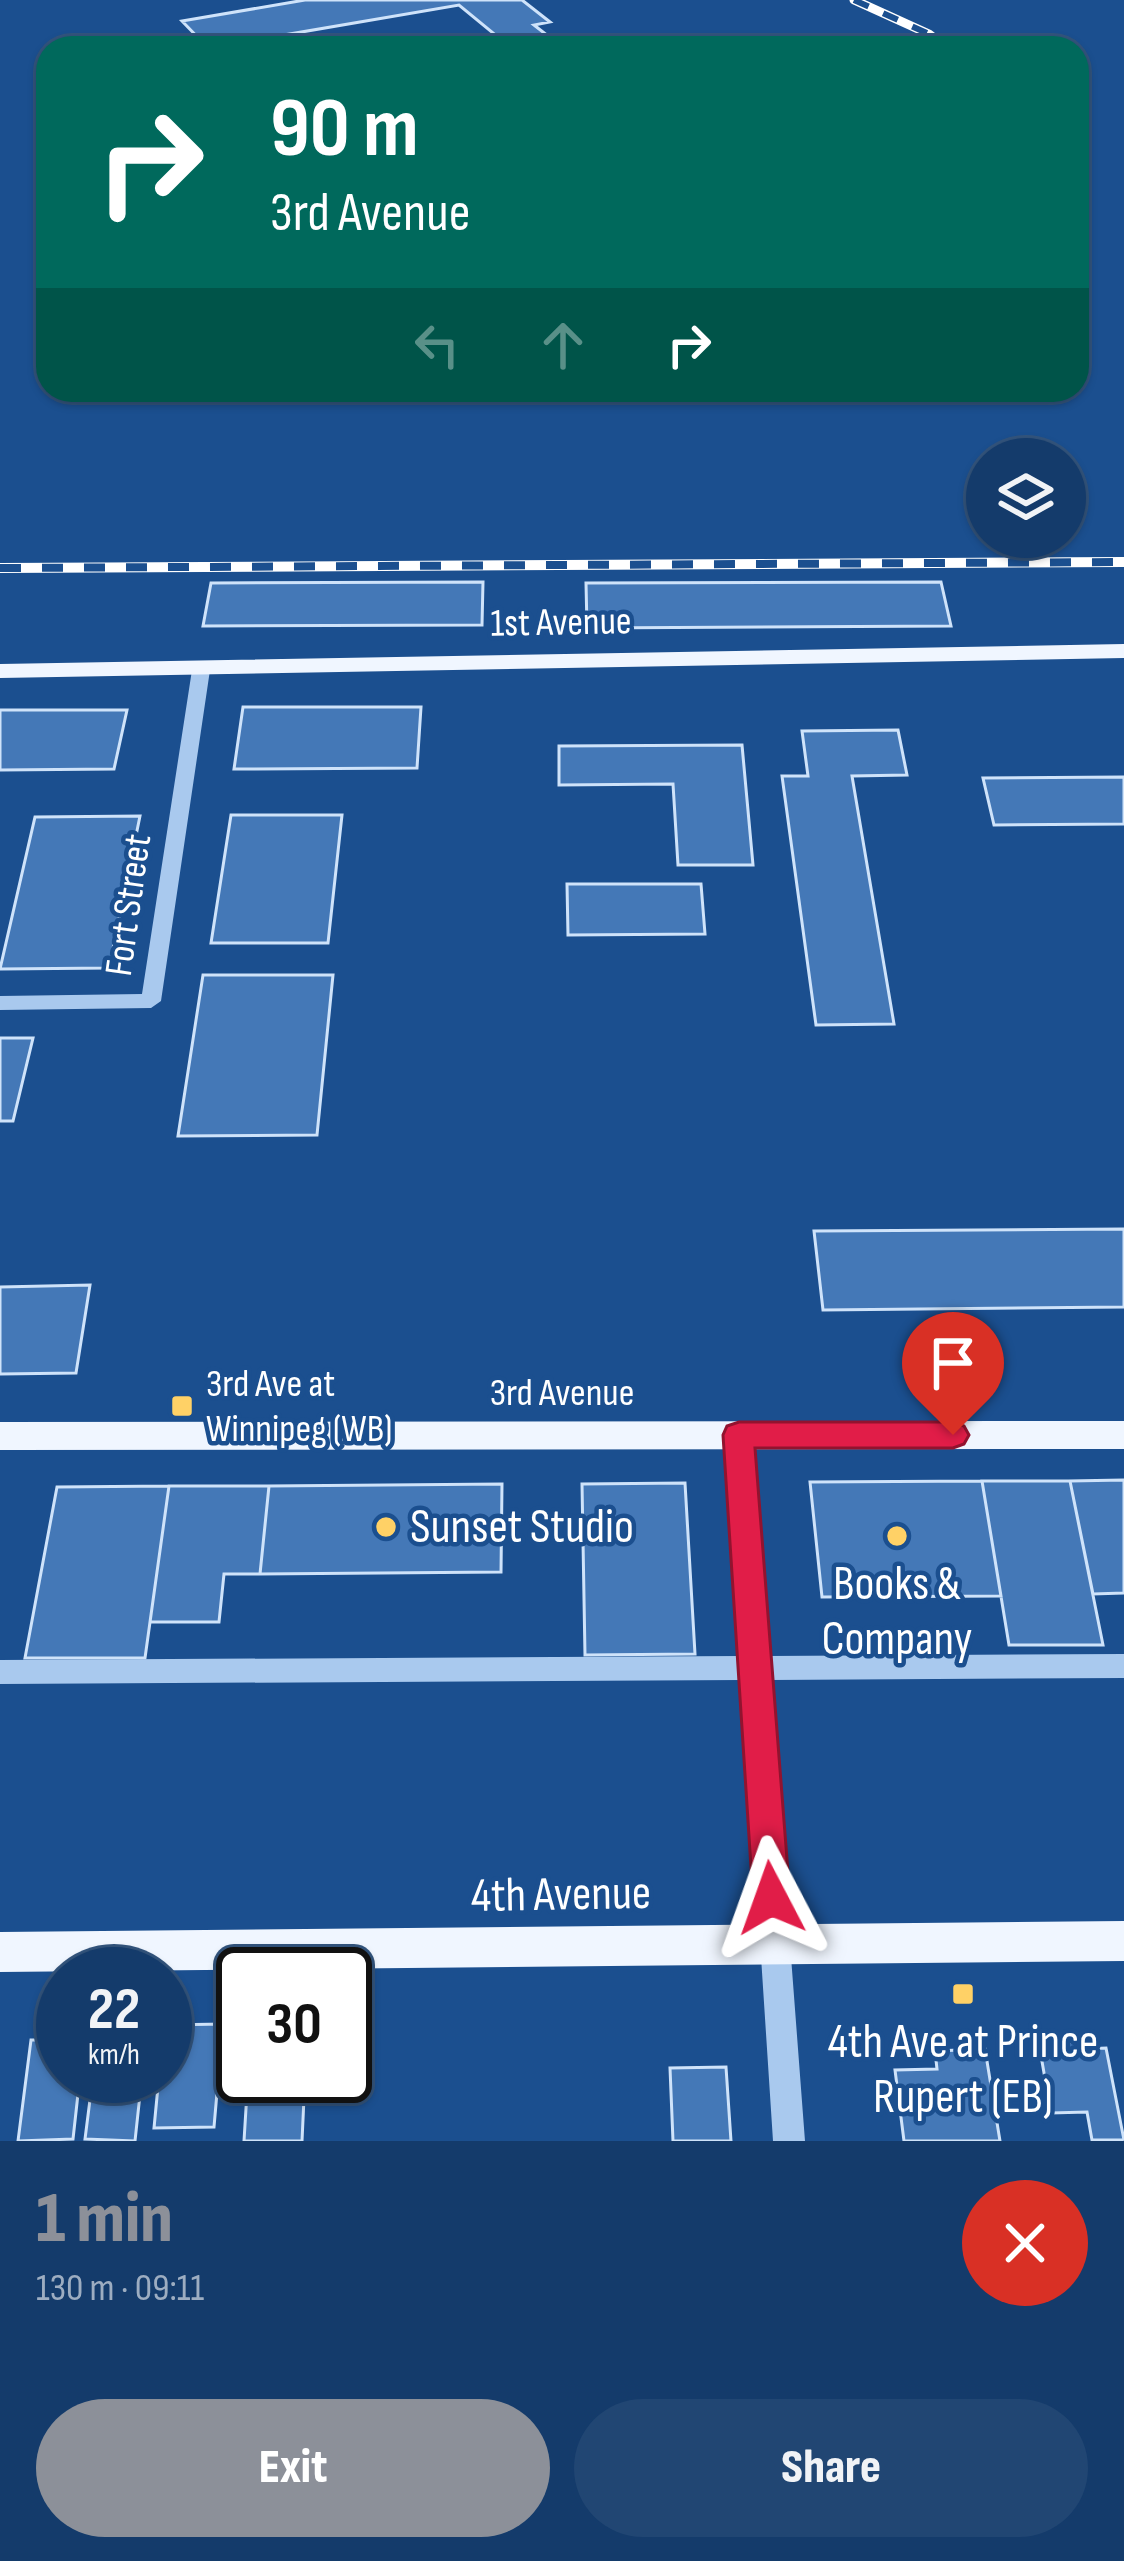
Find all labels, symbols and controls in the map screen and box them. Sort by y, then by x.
text: 90 m [270,79,419,180]
icon: right [72,84,228,240]
text: 3rd Avenue [270,181,470,246]
icon: left [404,312,470,378]
icon: ahead [530,312,596,378]
icon: right [656,312,722,378]
map controls [966,438,1086,558]
button: layers [966,438,1086,558]
street label: 1st Avenue [490,598,632,648]
street label: Fort Street [96,831,162,979]
pin [902,1312,1004,1435]
icon: arrive [920,1330,986,1396]
place label: 3rd Ave at Winnipeg (WB) [206,1361,393,1453]
street label: 3rd Avenue [490,1370,634,1417]
marker: 3rd Ave at Winnipeg (WB) [169,1393,195,1419]
place label: Sunset Studio [410,1499,634,1556]
marker: Sunset Studio [373,1514,399,1540]
marker: Books & Company [884,1523,910,1549]
place label: Books & Company [822,1556,972,1668]
position arrow [708,1835,834,1961]
street label: 4th Avenue [470,1865,652,1925]
speed limit sign: 30 [216,1947,372,2103]
text: 22 [88,1974,140,2046]
marker: 4th Ave at Prince Rupert (EB) [950,1981,976,2007]
place label: 4th Ave at Prince Rupert (EB) [828,2014,1098,2126]
text: km/h [88,2037,140,2073]
text: 1 min [36,2176,173,2263]
button: close [962,2180,1088,2306]
text: 130 m · 09:11 [36,2265,204,2312]
button: Exit [36,2399,550,2537]
button: Share [574,2399,1088,2537]

